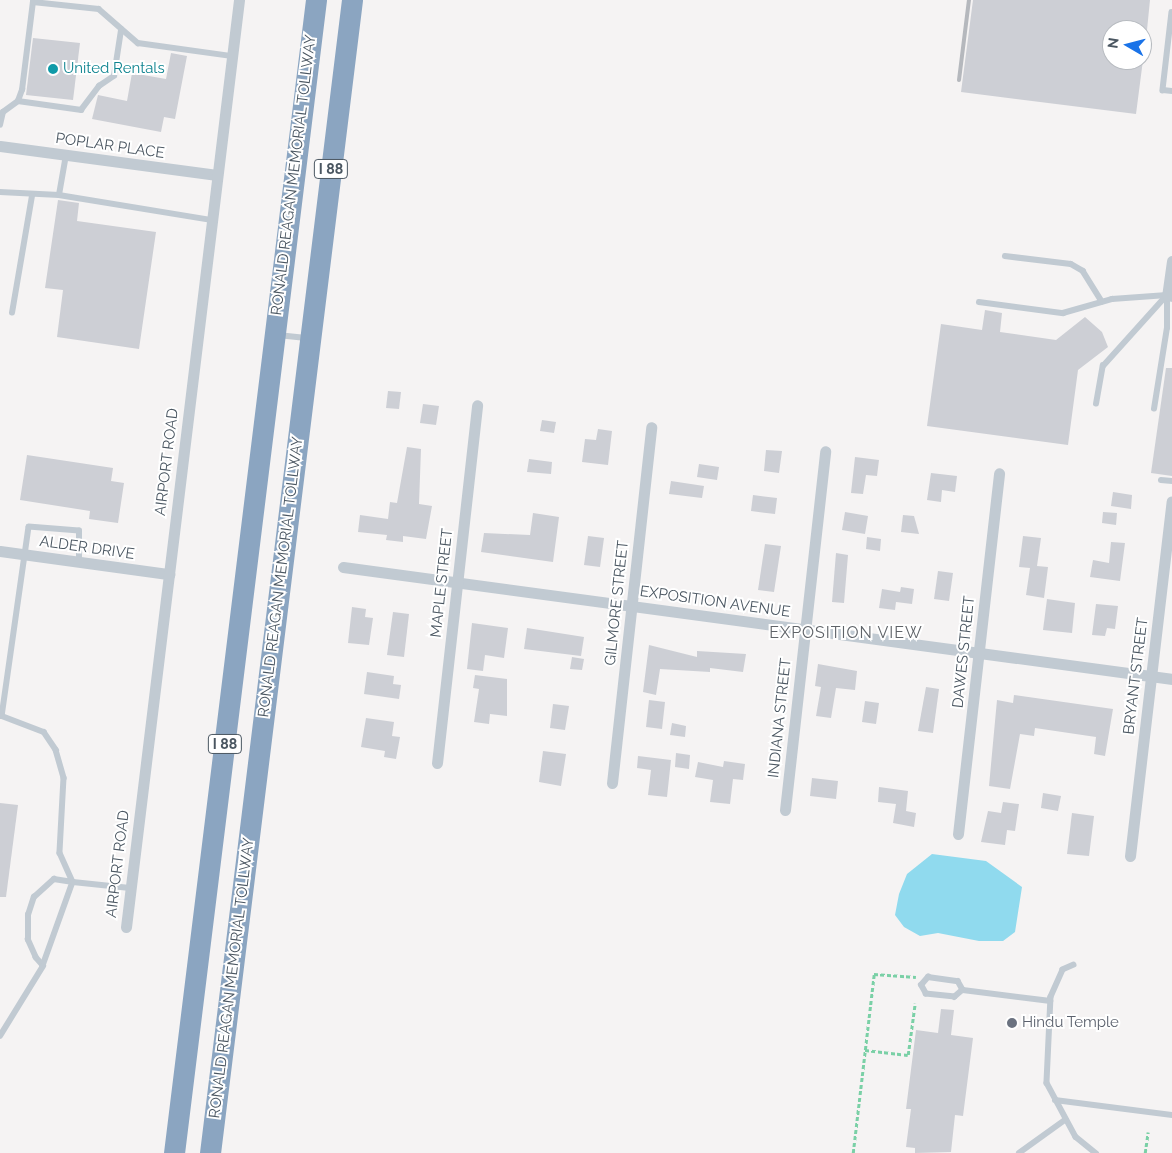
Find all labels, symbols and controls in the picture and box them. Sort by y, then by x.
north arrow [1102,20,1152,70]
street label: RONALD REAGAN MEMORIAL TOLLWAY [268,33,320,317]
text: N [1104,37,1122,49]
place label: United Rentals [63,60,165,78]
marker: United Rentals [47,63,59,75]
street label: POPLAR PLACE [54,129,166,163]
road number: I 88 [314,157,348,180]
street label: AIRPORT ROAD [151,407,183,517]
street label: RONALD REAGAN MEMORIAL TOLLWAY [255,435,307,719]
street label: MAPLE STREET [427,527,457,639]
street label: ALDER DRIVE [38,532,136,564]
street label: GILMORE STREET [601,539,633,667]
street label: EXPOSITION AVENUE [638,582,792,622]
street label: DAWES STREET [949,595,979,709]
street label: BRYANT STREET [1120,616,1152,736]
district label: EXPOSITION VIEW [767,623,925,643]
street label: INDIANA STREET [765,657,795,779]
road number: I 88 [208,732,242,756]
street label: AIRPORT ROAD [102,809,134,919]
street label: RONALD REAGAN MEMORIAL TOLLWAY [206,836,258,1120]
place label: Hindu Temple [1022,1014,1119,1032]
marker: Hindu Temple [1006,1017,1018,1029]

